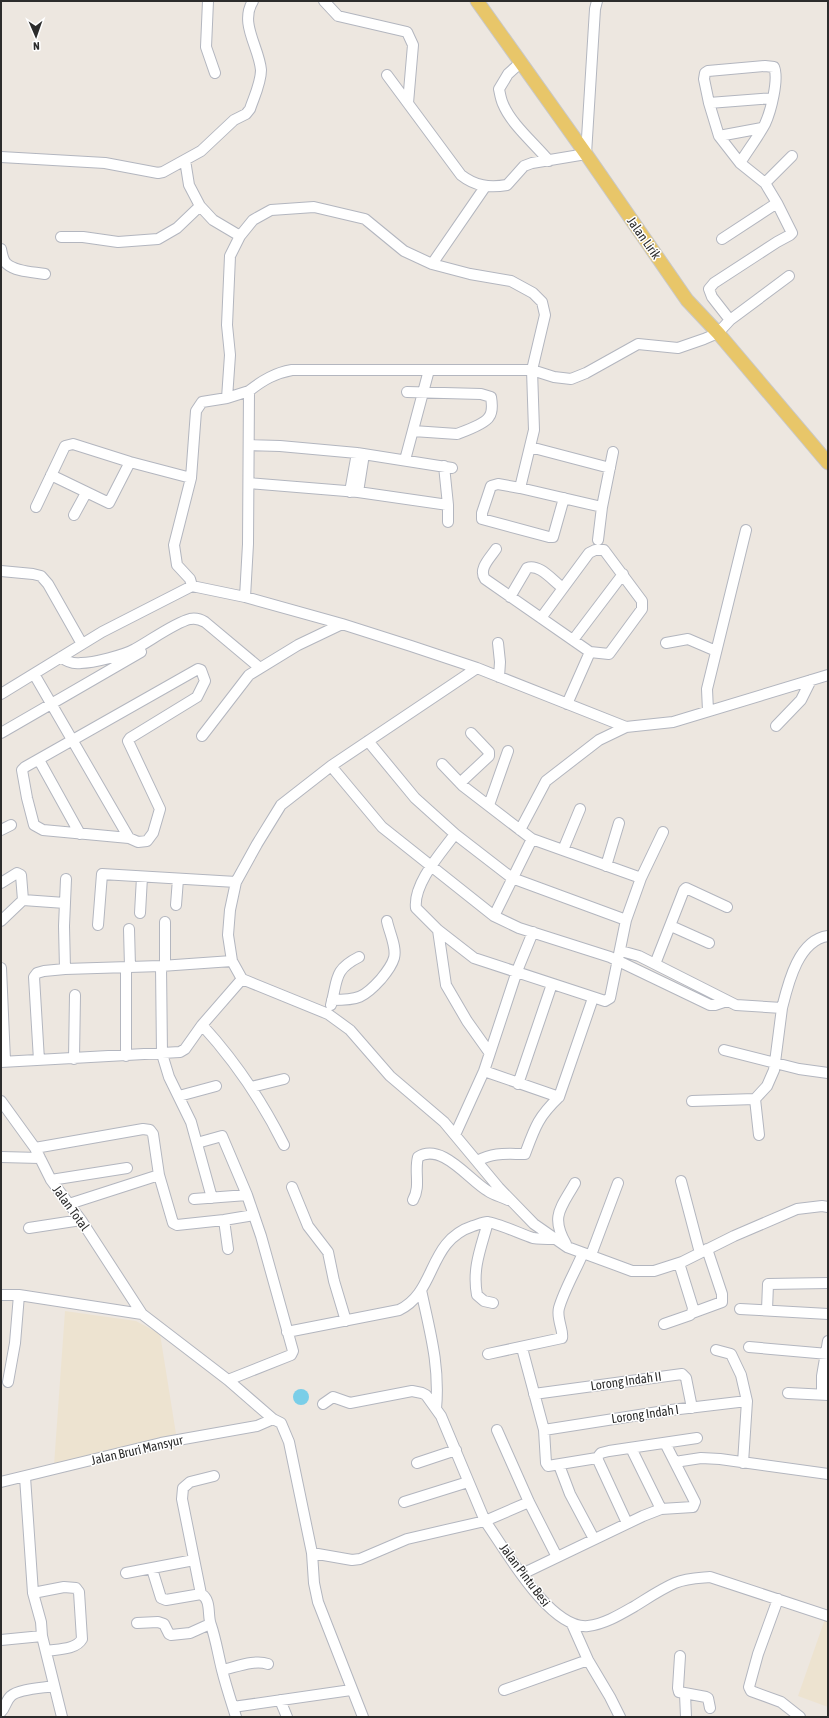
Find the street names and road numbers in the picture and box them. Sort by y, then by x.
street label: Jalan Lirik [624,214,664,262]
street label: Jalan Total [50,1183,93,1234]
street label: Lorong Indah II [590,1369,662,1393]
street label: Lorong Indah I [610,1402,680,1426]
street label: Jalan Bruri Mansyur [90,1432,185,1468]
street label: Jalan Pintu Besi [497,1541,553,1609]

